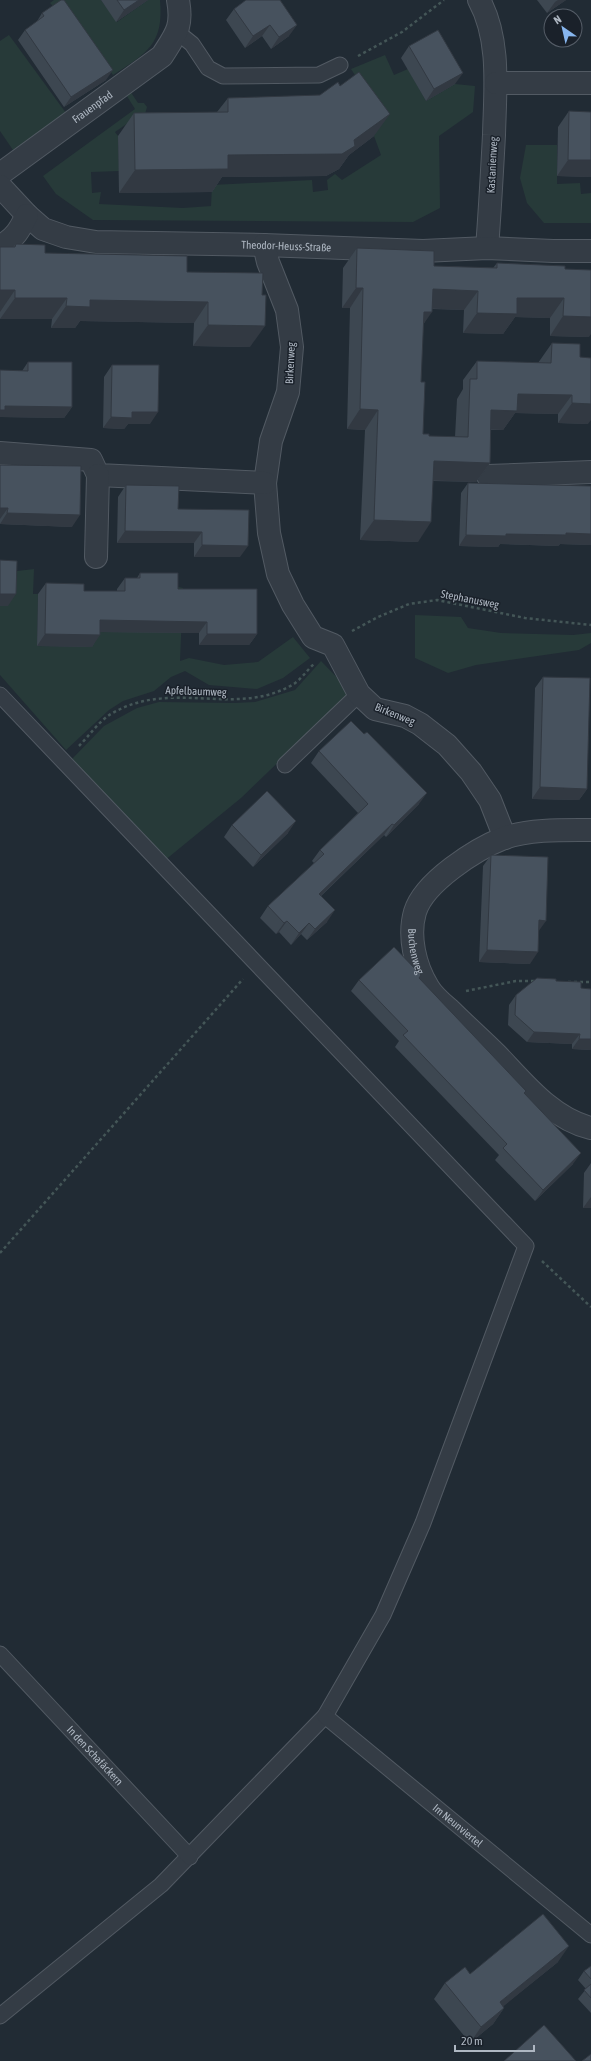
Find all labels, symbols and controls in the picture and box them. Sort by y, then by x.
north arrow [543,8,583,48]
text: N [551,13,563,27]
street label: Frauenpfad [70,88,115,125]
street label: Kastanienweg [485,136,499,194]
street label: Theodor-Heuss-Straße [241,239,331,254]
street label: Birkenweg [283,341,297,384]
street label: Stephanusweg [440,587,500,611]
street label: Apfelbaumweg [165,684,227,698]
street label: Birkenweg [373,701,417,728]
street label: Buchenweg [406,928,427,976]
street label: In den Schafäckern [65,1723,125,1787]
street label: Im Neunviertel [431,1801,485,1849]
scale bar [455,2027,534,2053]
text: 20 m [461,2034,483,2048]

